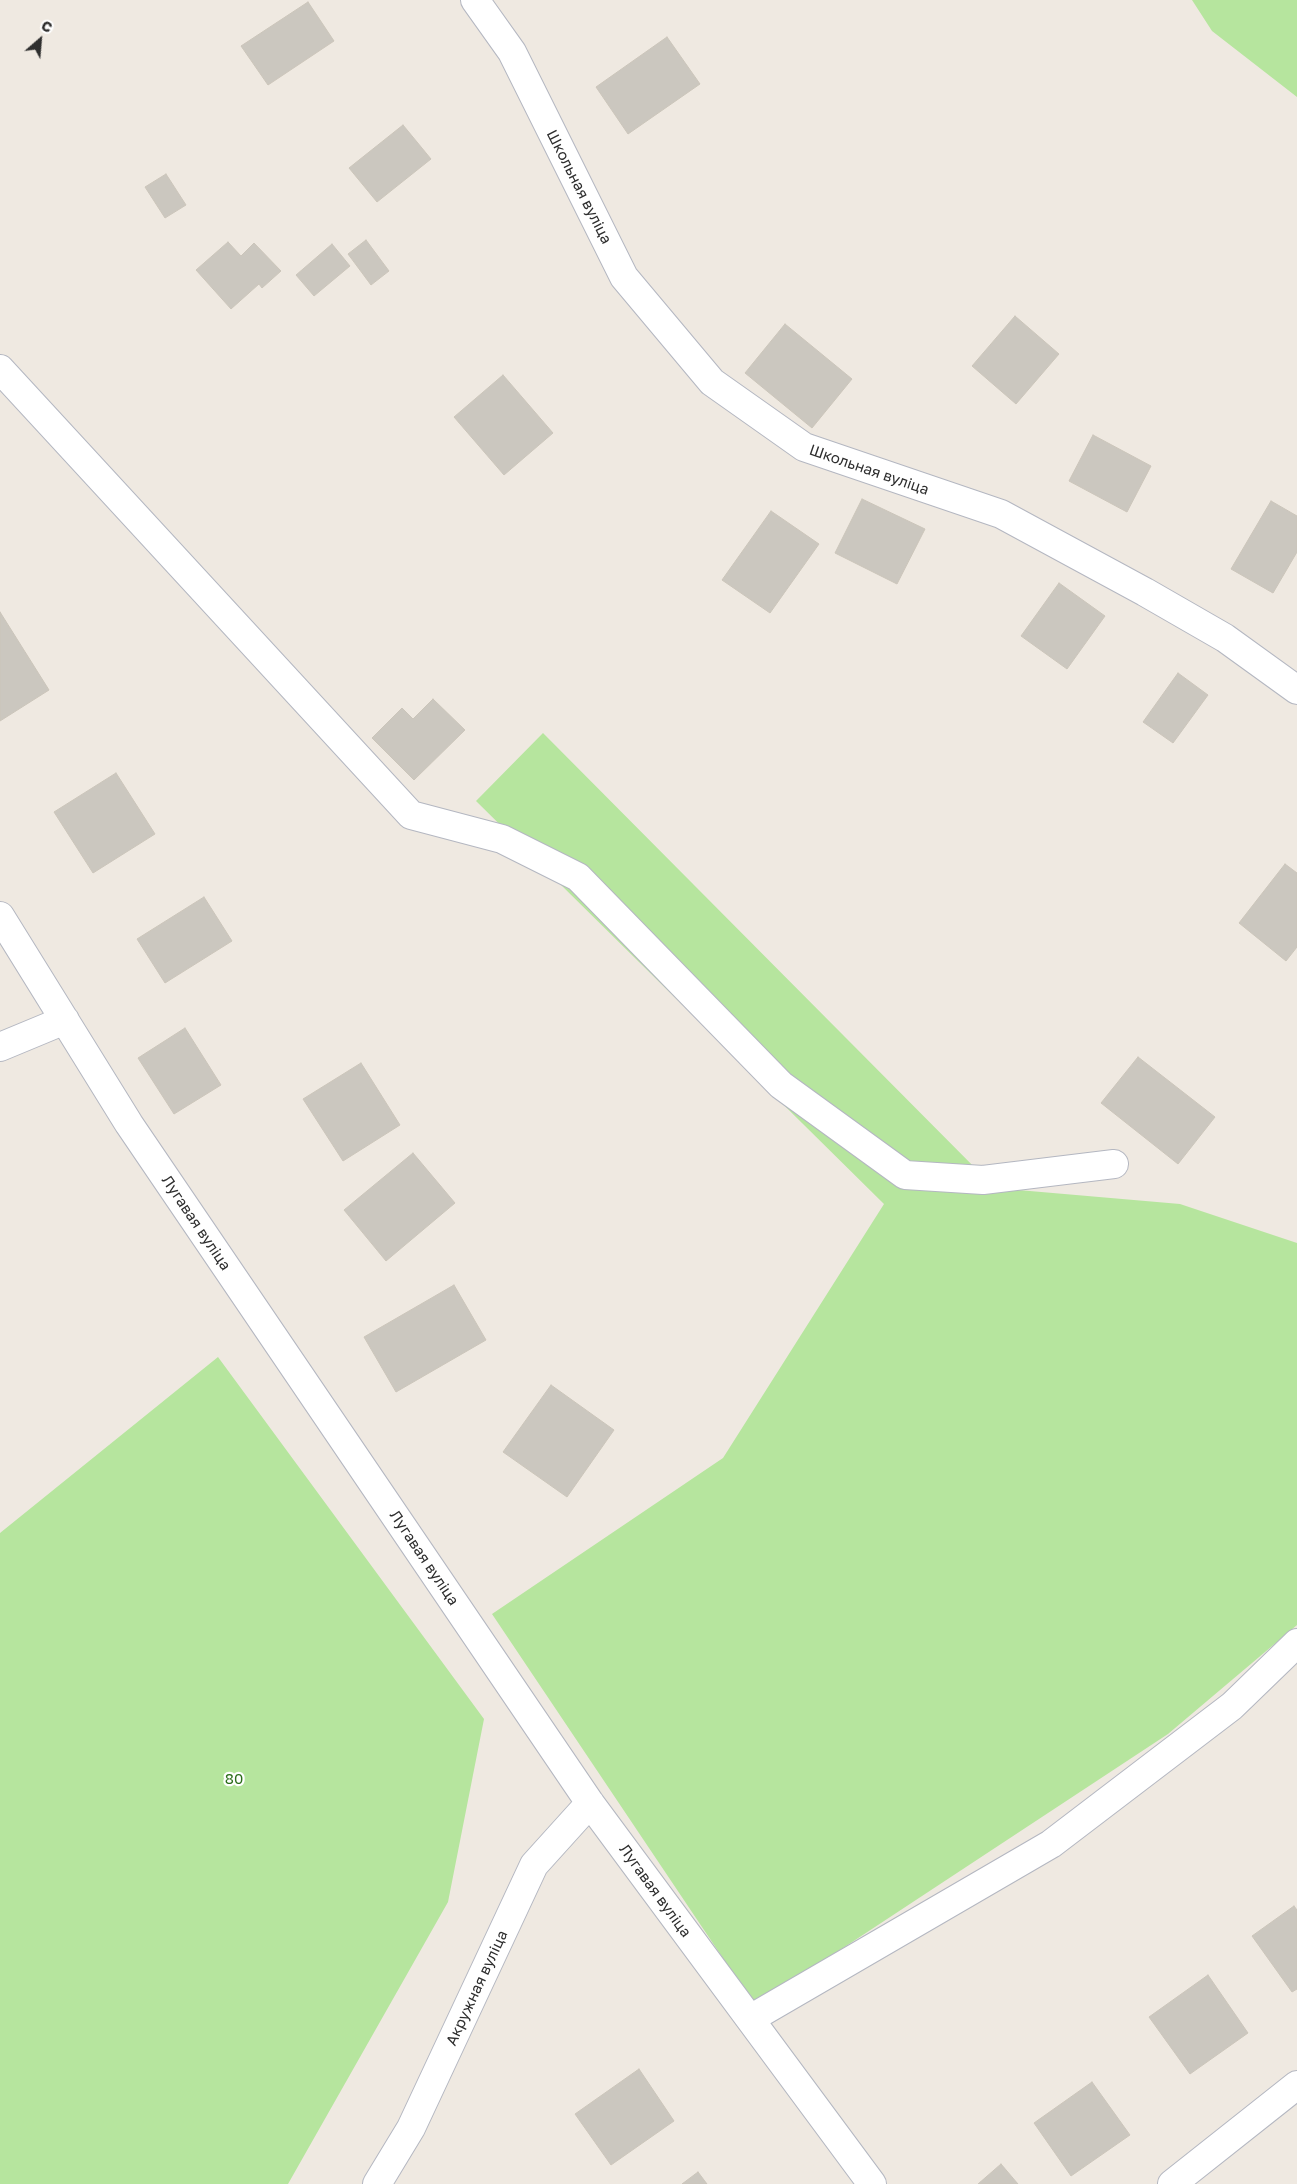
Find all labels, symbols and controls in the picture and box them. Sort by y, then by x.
north arrow [15,15,65,65]
text: С [39,16,55,36]
street label: Школьная вуліца [543,127,615,247]
street label: Школьная вуліца [807,441,931,499]
street label: Лугавая вуліца [158,1172,234,1274]
street label: Лугавая вуліца [386,1507,462,1609]
park label: 80 [225,1770,243,1788]
street label: Лугавая вуліца [615,1841,695,1941]
street label: Акружная вуліца [442,1928,512,2048]

